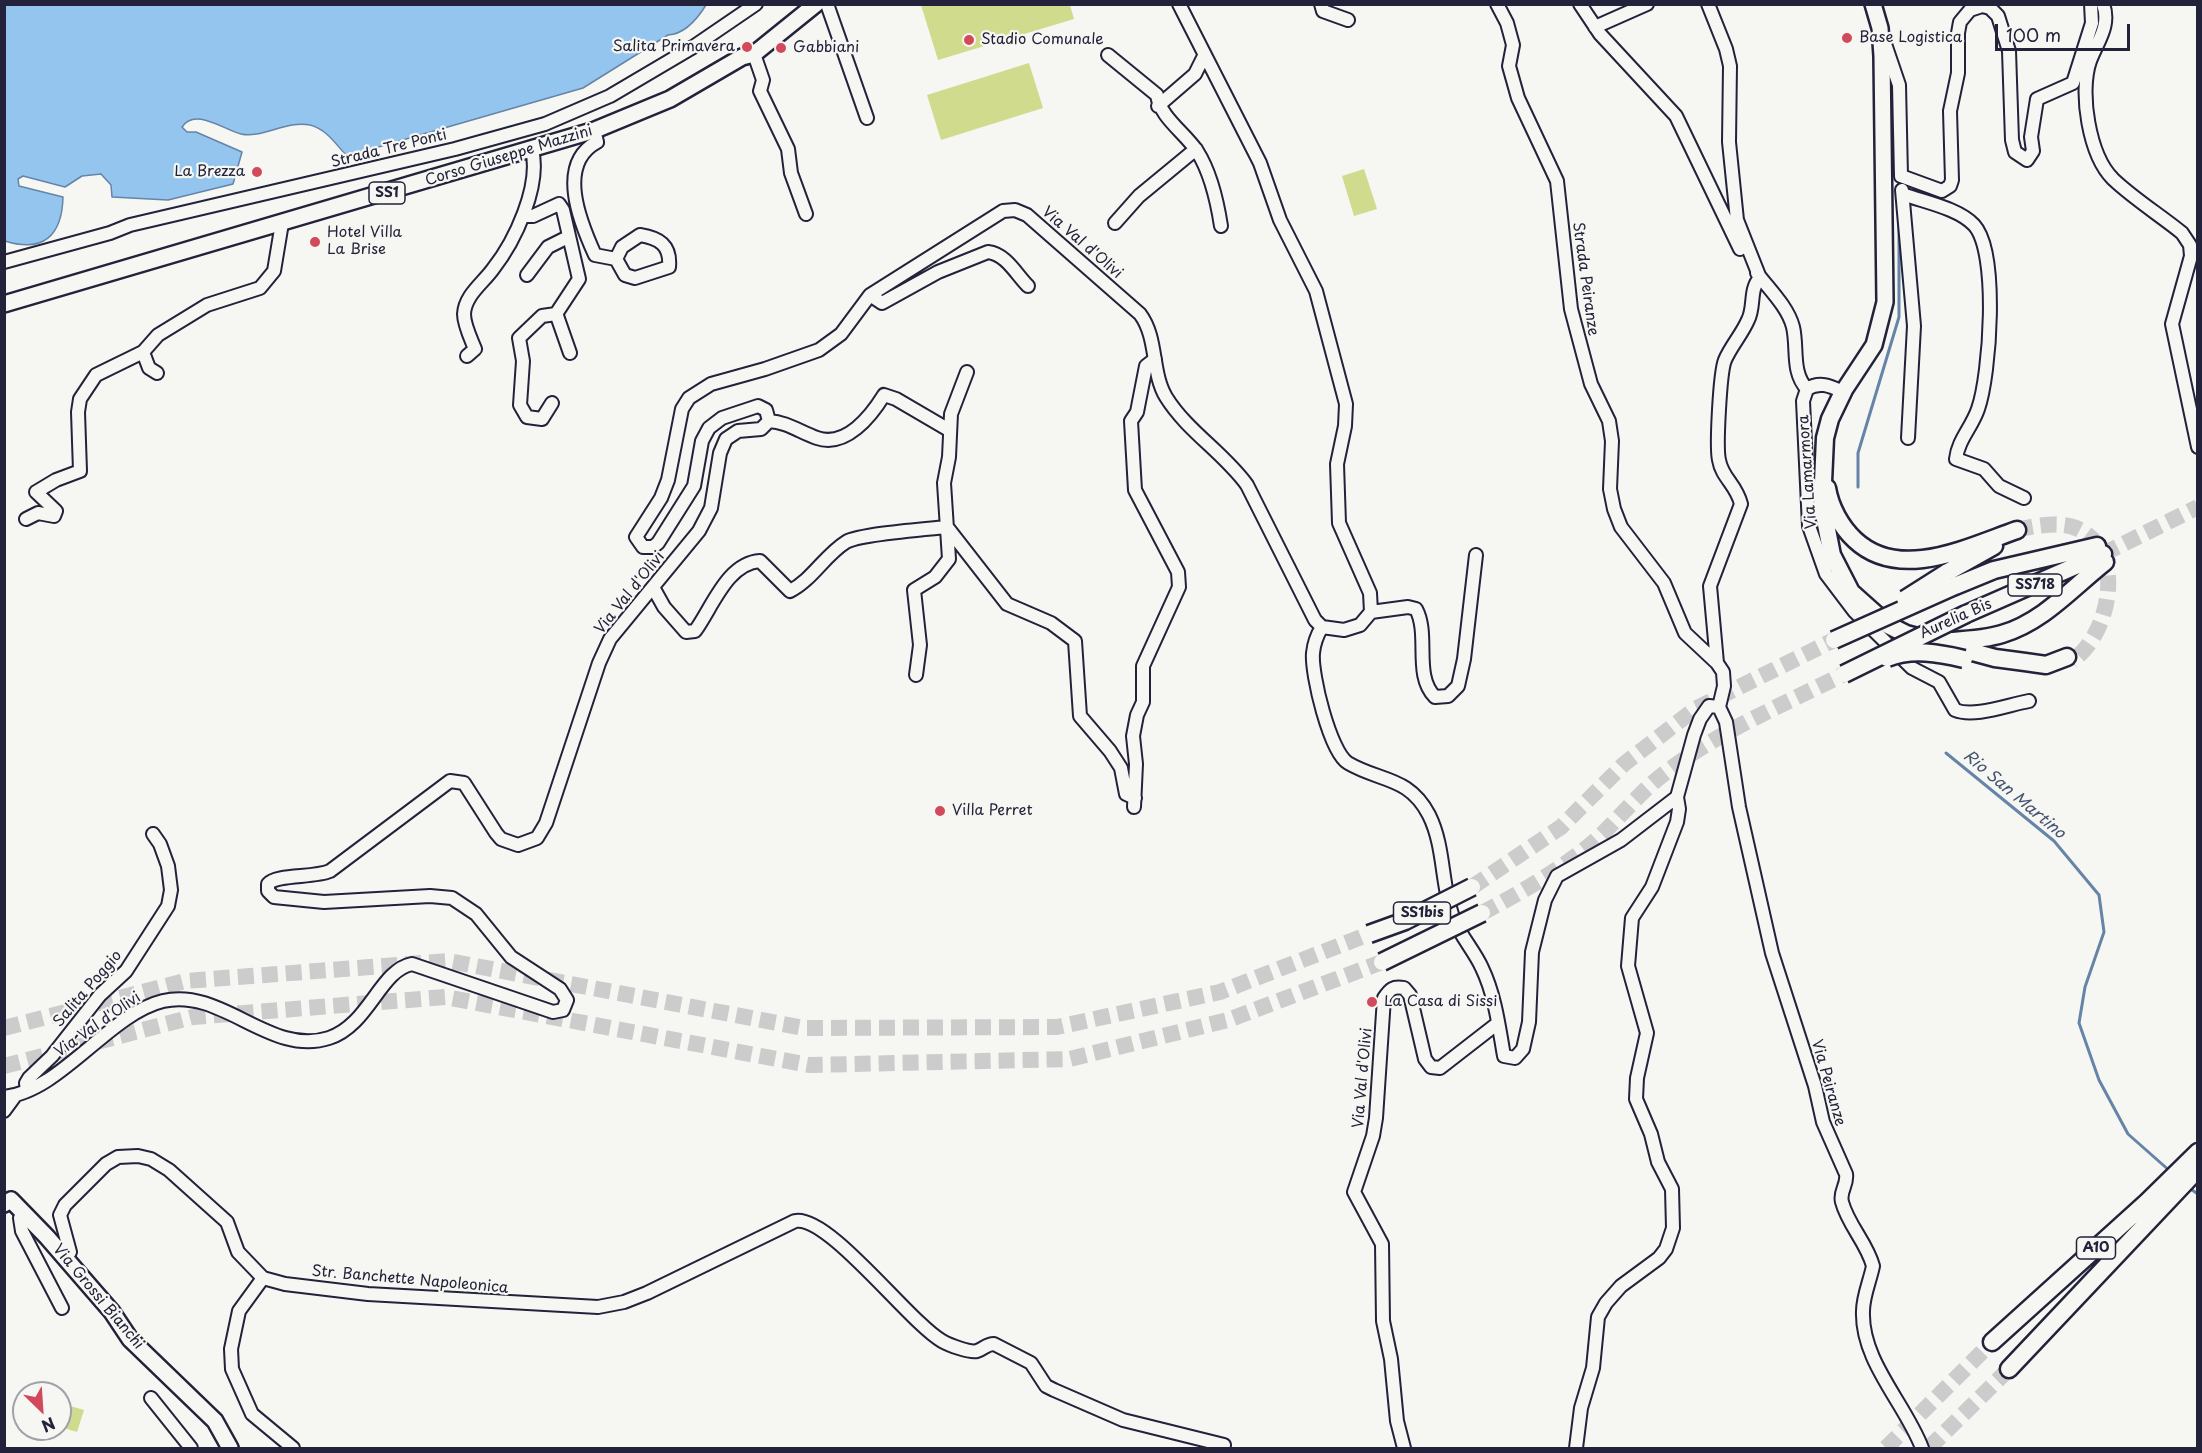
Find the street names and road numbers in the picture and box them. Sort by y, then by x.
street label: Corso Giuseppe Mazzini [423,122,595,190]
street label: Strada Tre Ponti [329,126,449,172]
road number: SS1 [369,182,405,204]
street label: Via Val d'Olivi [1038,203,1126,283]
street label: Strada Peiranze [1568,221,1602,337]
street label: Via Lamarmora [1795,414,1821,530]
street label: Via Val d'Olivi [591,548,669,638]
road number: SS718 [2008,574,2062,596]
street label: Aurelia Bis [1917,595,1995,643]
road number: SS1bis [1394,902,1450,924]
street label: Salita Poggio [50,947,126,1031]
street label: Via Val d'Olivi [52,989,144,1061]
street label: Via Val d'Olivi [1350,1027,1376,1129]
street label: Via Peiranze [1807,1038,1849,1128]
road number: A10 [2076,1237,2116,1259]
street label: Via Grossi Bianchi [49,1241,147,1353]
street label: Str. Banchette Napoleonica [311,1262,509,1298]

